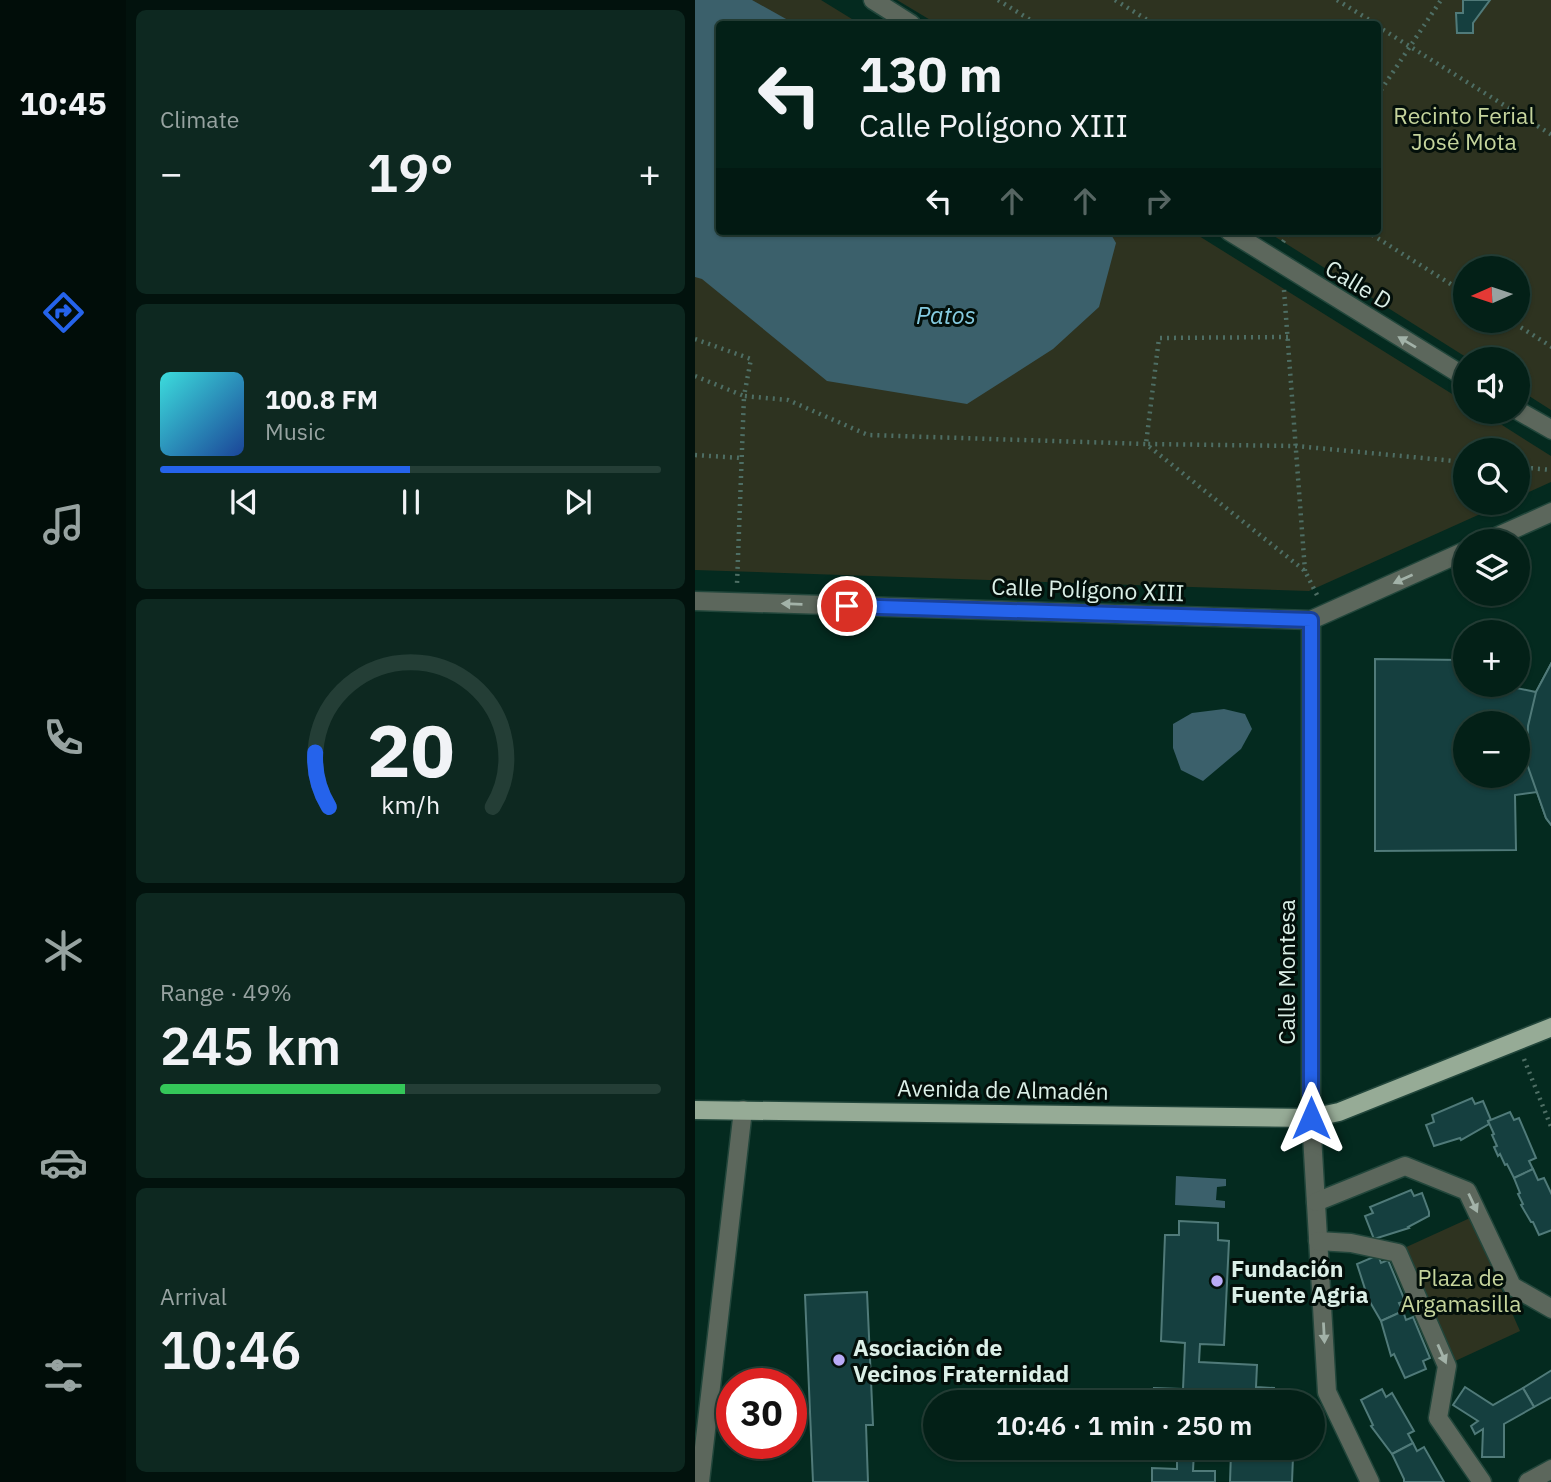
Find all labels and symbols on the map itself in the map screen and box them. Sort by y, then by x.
park label: Recinto Ferial José Mota [1393,100,1535,156]
street label: Calle D [1320,252,1398,316]
north arrow [1453,256,1530,332]
water label: Patos [916,299,976,331]
one-way arrow [1397,335,1416,348]
street label: Calle Polígono XIII [991,571,1185,607]
one-way arrow [1393,573,1413,585]
pin [817,576,877,636]
one-way arrow [781,599,803,610]
street label: Calle Montesa [1271,899,1301,1045]
street label: Avenida de Almadén [897,1072,1109,1106]
position arrow [1274,1081,1348,1155]
one-way arrow [1467,1193,1479,1213]
place label: Fundación Fuente Agria [1231,1253,1369,1309]
park label: Plaza de Argamasilla [1400,1262,1522,1318]
marker: Fundación Fuente Agria [1209,1273,1225,1289]
one-way arrow [1319,1322,1330,1344]
place label: Asociación de Vecinos Fraternidad [853,1332,1069,1388]
one-way arrow [1436,1344,1448,1364]
marker: Asociación de Vecinos Fraternidad [831,1352,847,1368]
speed limit sign: 30 [716,1368,807,1459]

